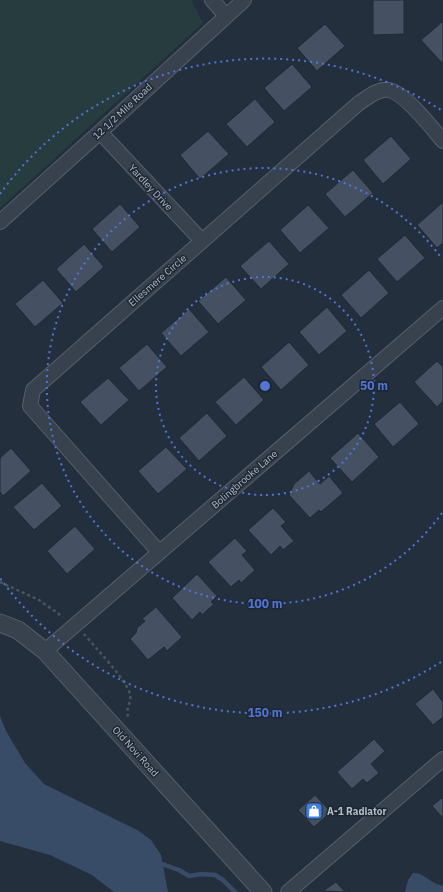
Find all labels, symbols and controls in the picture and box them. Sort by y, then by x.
street label: 12 1/2 Mile Road [90,80,155,142]
street label: Yardley Drive [126,161,176,214]
street label: Ellesmere Circle [126,251,189,309]
text: 50 m [360,378,388,393]
centre of rings [258,379,272,393]
street label: Bolingbrooke Lane [209,447,280,512]
text: 100 m [247,596,283,611]
text: 150 m [247,705,283,720]
street label: Old Novi Road [110,723,162,779]
shop icon: A-1 Radiator [304,801,324,821]
place label: A-1 Radiator [327,805,386,818]

